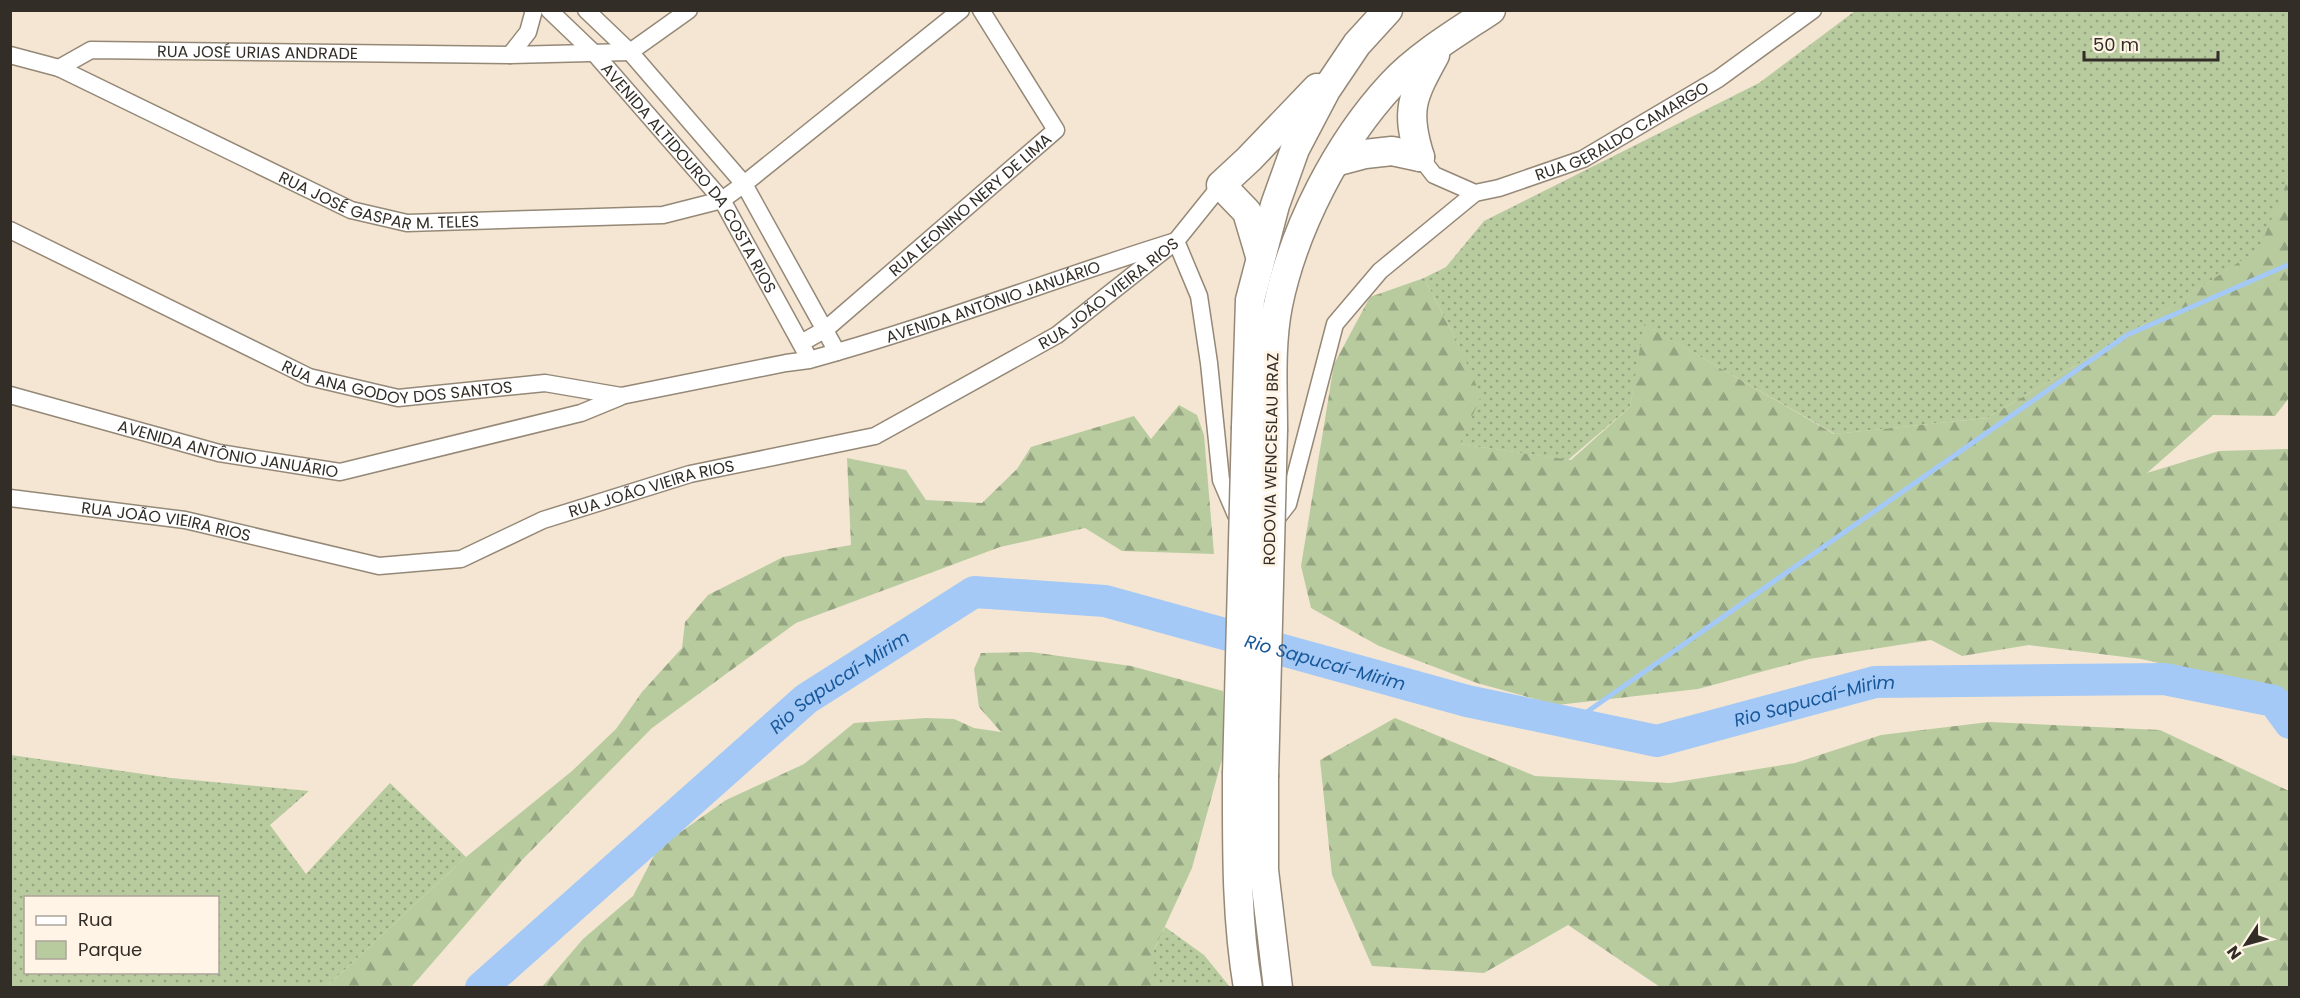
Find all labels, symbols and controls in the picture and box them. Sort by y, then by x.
scale bar [2084,24,2218,62]
text: 50 m [2093,32,2139,57]
street label: RUA JOSÉ URIAS ANDRADE [157,39,358,65]
street label: AVENIDA ALTIDOURO DA COSTA RIOS [596,58,782,297]
street label: RUA GERALDO CAMARGO [1532,76,1713,186]
street label: RUA LEONINO NERY DE LIMA [883,127,1057,281]
street label: RUA JOSÉ GASPAR M. TELES [275,165,479,235]
street label: RUA JOÃO VIEIRA RIOS [1034,232,1183,355]
street label: AVENIDA ANTÔNIO JANUÁRIO [883,255,1103,348]
street label: RODOVIA WENCESLAU BRAZ [1258,352,1284,566]
street label: RUA ANA GODOY DOS SANTOS [278,354,513,410]
street label: AVENIDA ANTÔNIO JANUÁRIO [115,414,340,483]
street label: RUA JOÃO VIEIRA RIOS [566,454,736,523]
street label: RUA JOÃO VIEIRA RIOS [80,496,253,547]
water label: Rio Sapucaí-Mirim [763,624,914,739]
water label: Rio Sapucaí-Mirim [1242,628,1409,696]
water label: Rio Sapucaí-Mirim [1731,669,1895,732]
legend [24,896,219,974]
text: Rua [78,907,113,932]
north arrow [2216,914,2276,974]
text: Parque [78,937,142,962]
text: N [2221,941,2247,964]

